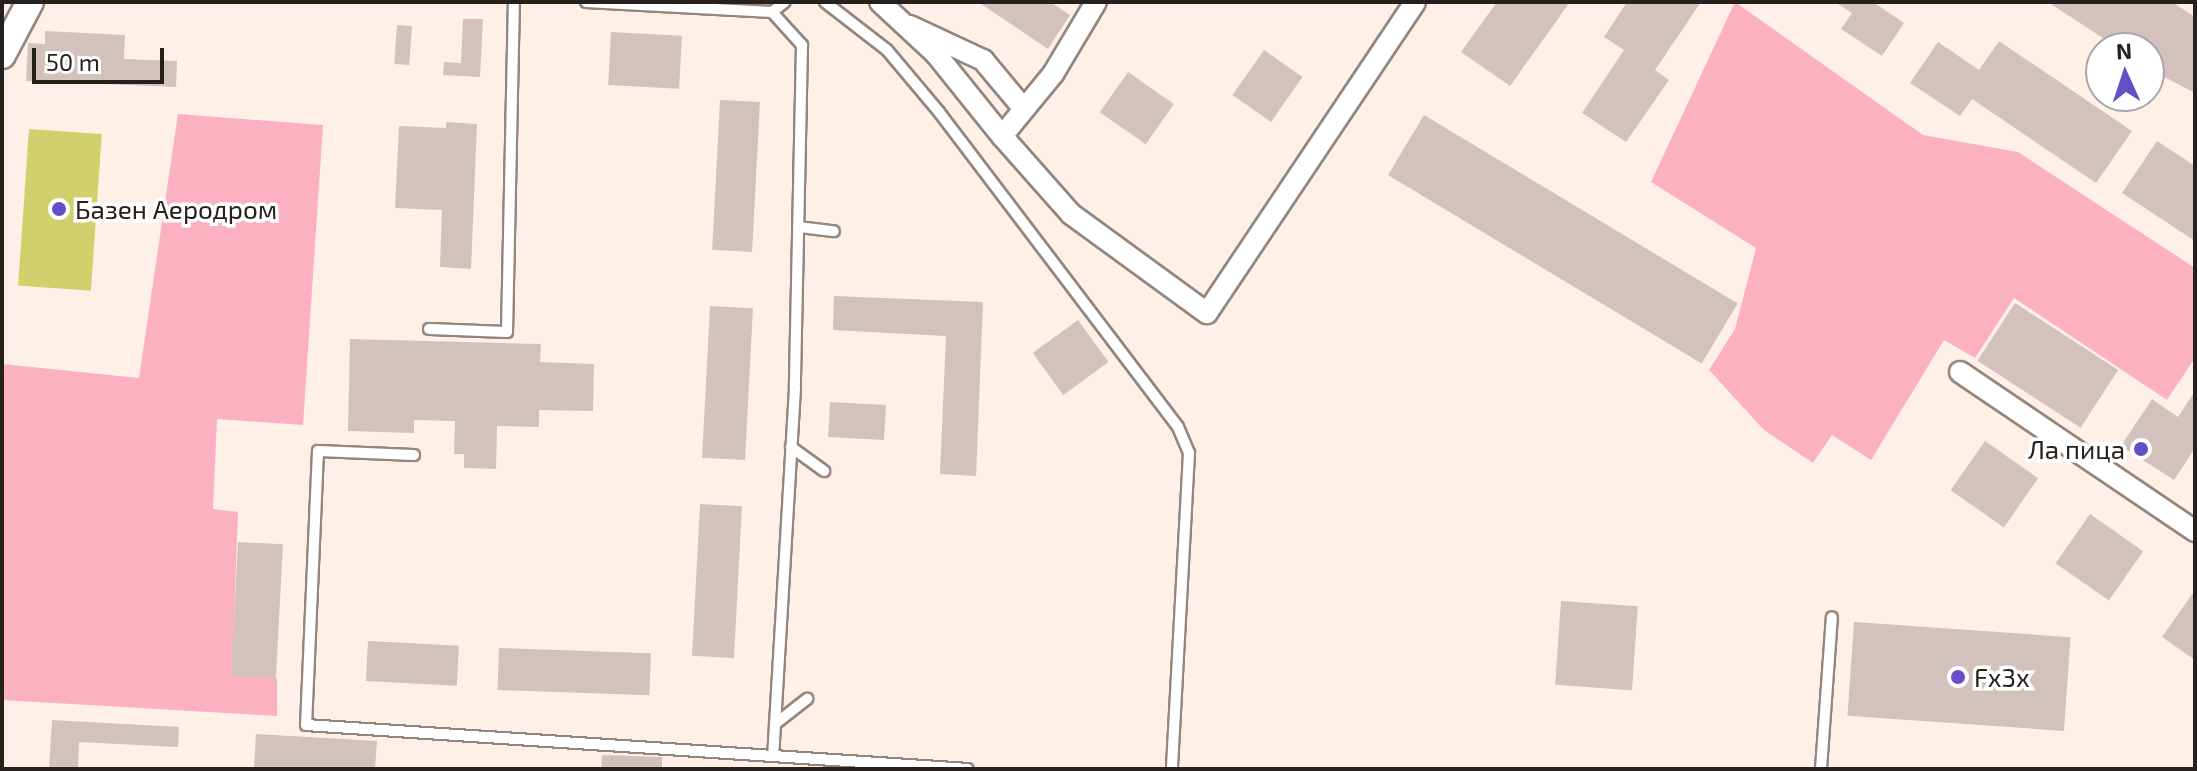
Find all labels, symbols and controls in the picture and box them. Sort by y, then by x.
scale bar [36,32,168,82]
north arrow [2085,32,2165,112]
text: N [2115,37,2132,63]
text: 50 m [46,47,100,76]
place label: Базен Аеродром [75,193,277,225]
marker: Базен Аеродром [50,200,68,218]
place label: Ла пица [2028,433,2125,465]
marker: Ла пица [2132,440,2150,458]
place label: Fx3x [1974,661,2030,693]
marker: Fx3x [1949,668,1967,686]

